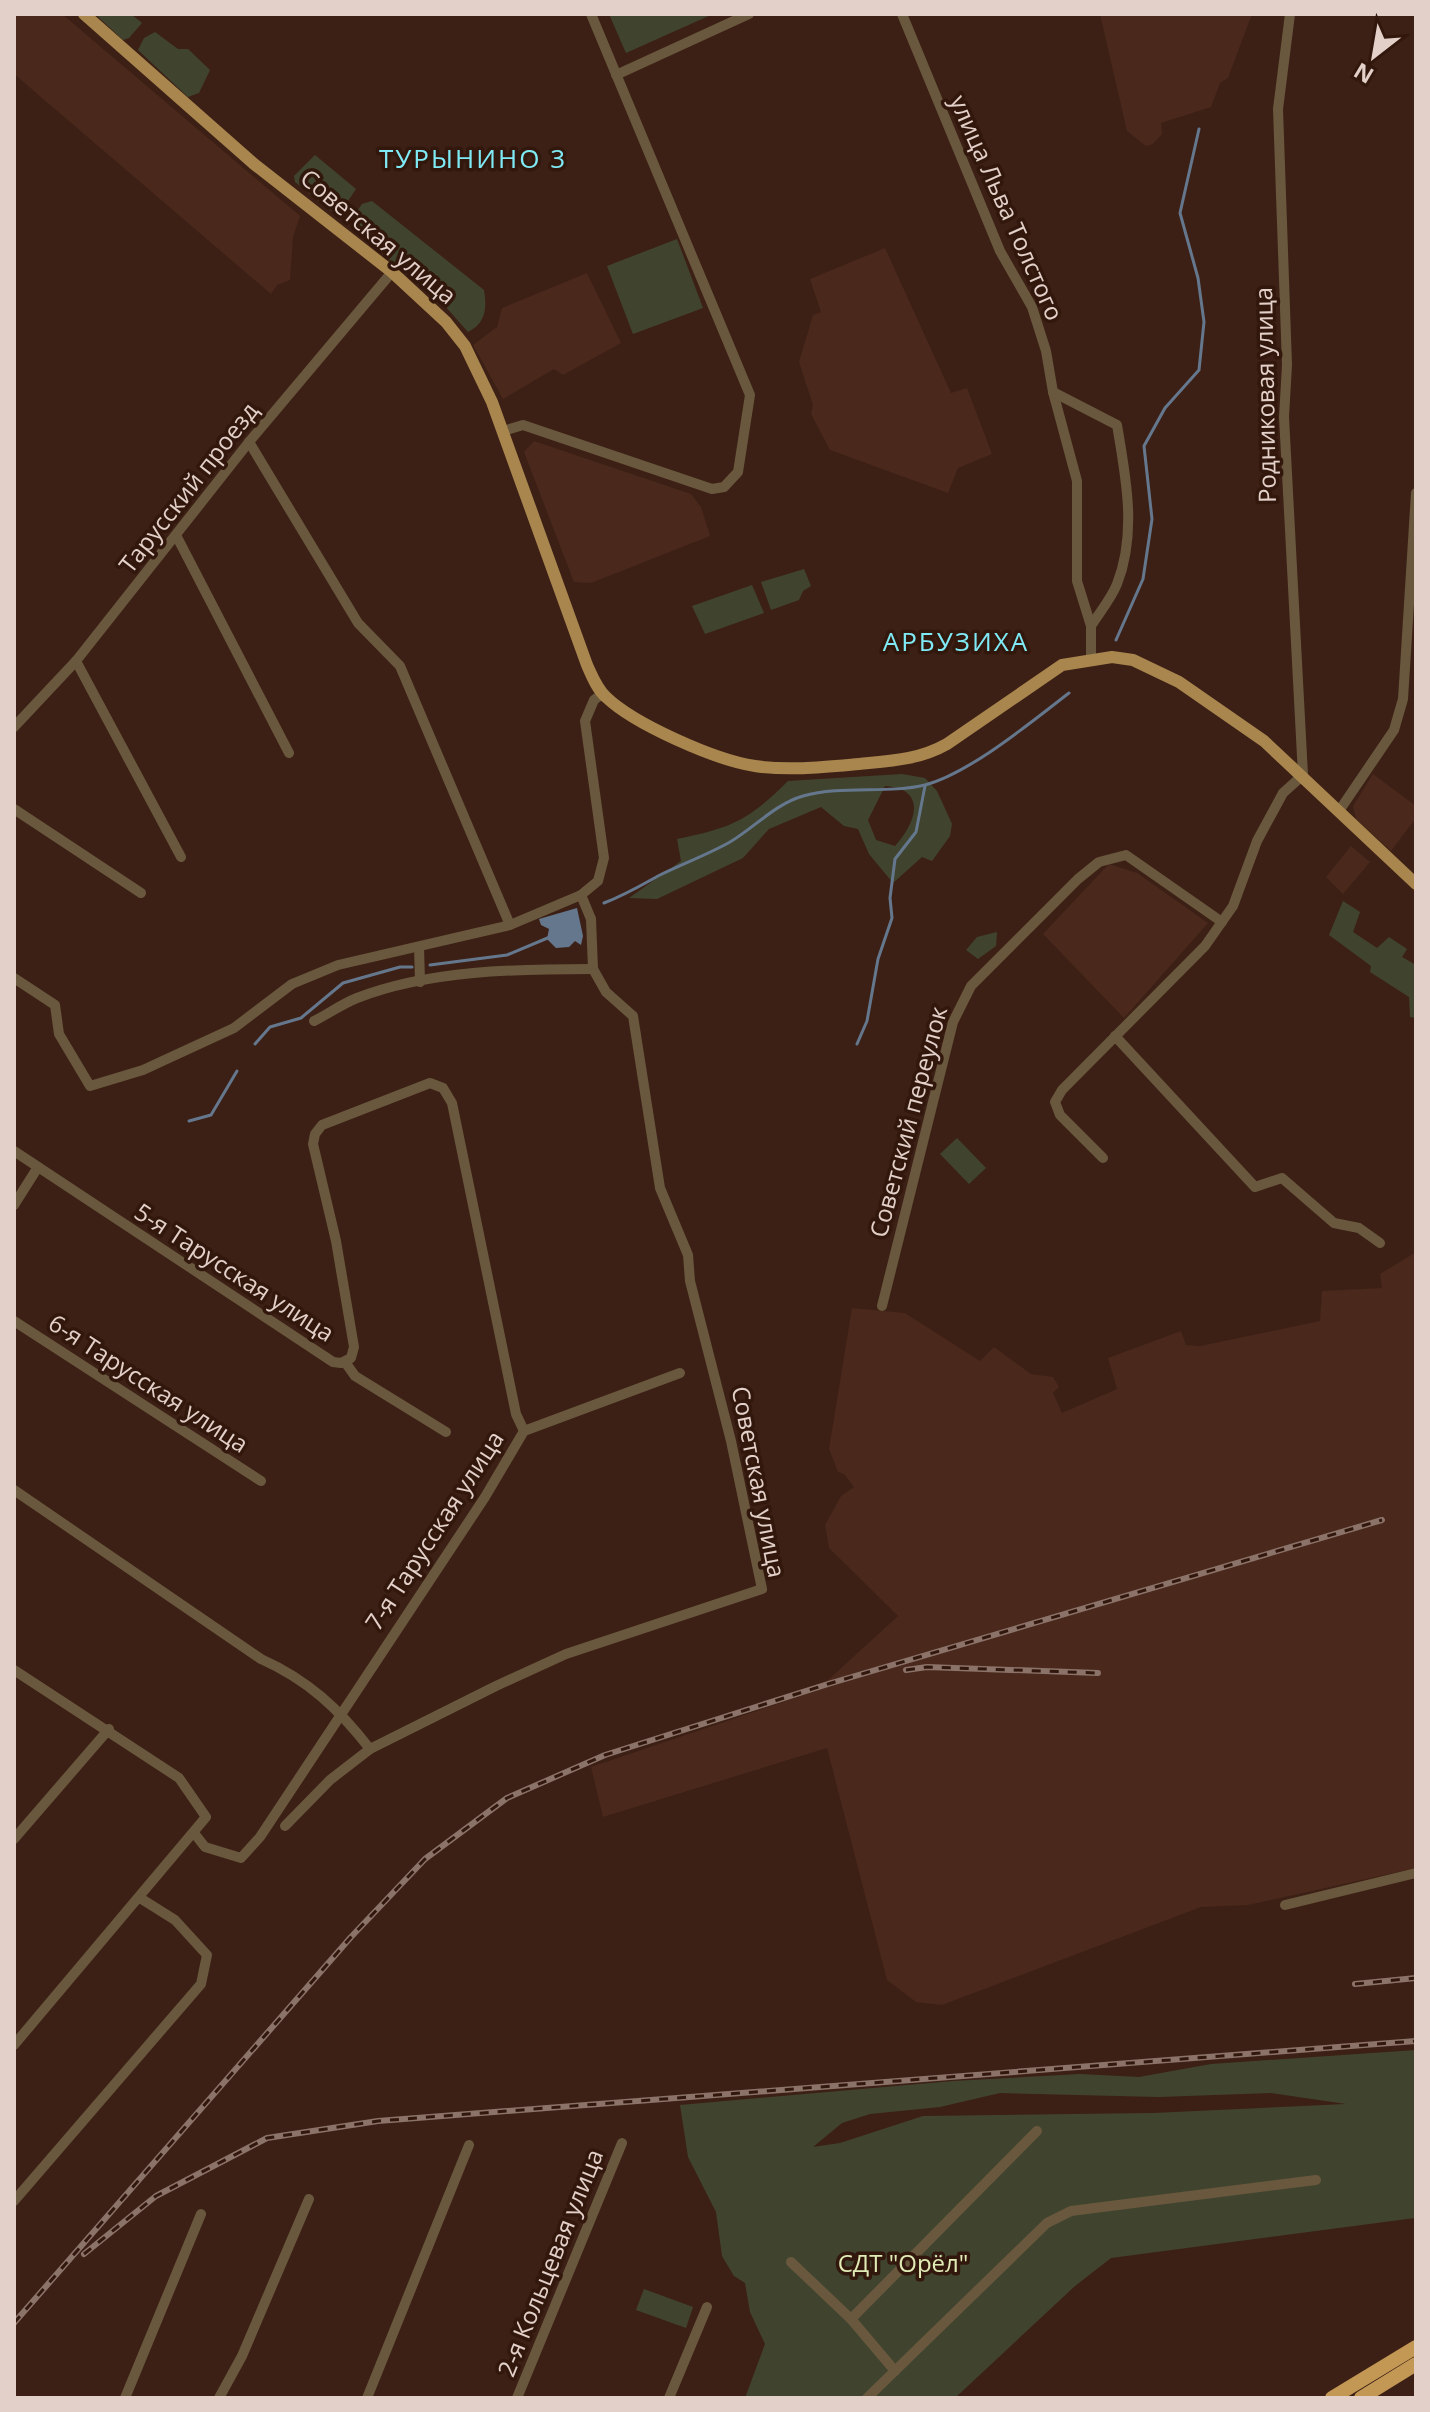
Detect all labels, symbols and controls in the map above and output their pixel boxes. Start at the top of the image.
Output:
north arrow [1334,16,1414,96]
text: N [1348,57,1379,91]
street label: улица Льва Толстого [943,89,1072,325]
district label: ТУРЫНИНО 3 [379,140,567,176]
street label: Советская улица [294,161,464,311]
street label: Родниковая улица [1246,287,1283,503]
street label: Тарусский проезд [111,395,265,579]
district label: АРБУЗИХА [883,623,1029,659]
street label: Советский переулок [861,1002,954,1241]
street label: 5-я Тарусская улица [129,1195,341,1349]
street label: 6-я Тарусская улица [43,1306,255,1460]
street label: Советская улица [725,1383,794,1580]
street label: 7-я Тарусская улица [357,1424,511,1636]
street label: 2-я Кольцевая улица [489,2144,610,2381]
park label: СДТ "Орёл" [838,2246,968,2279]

